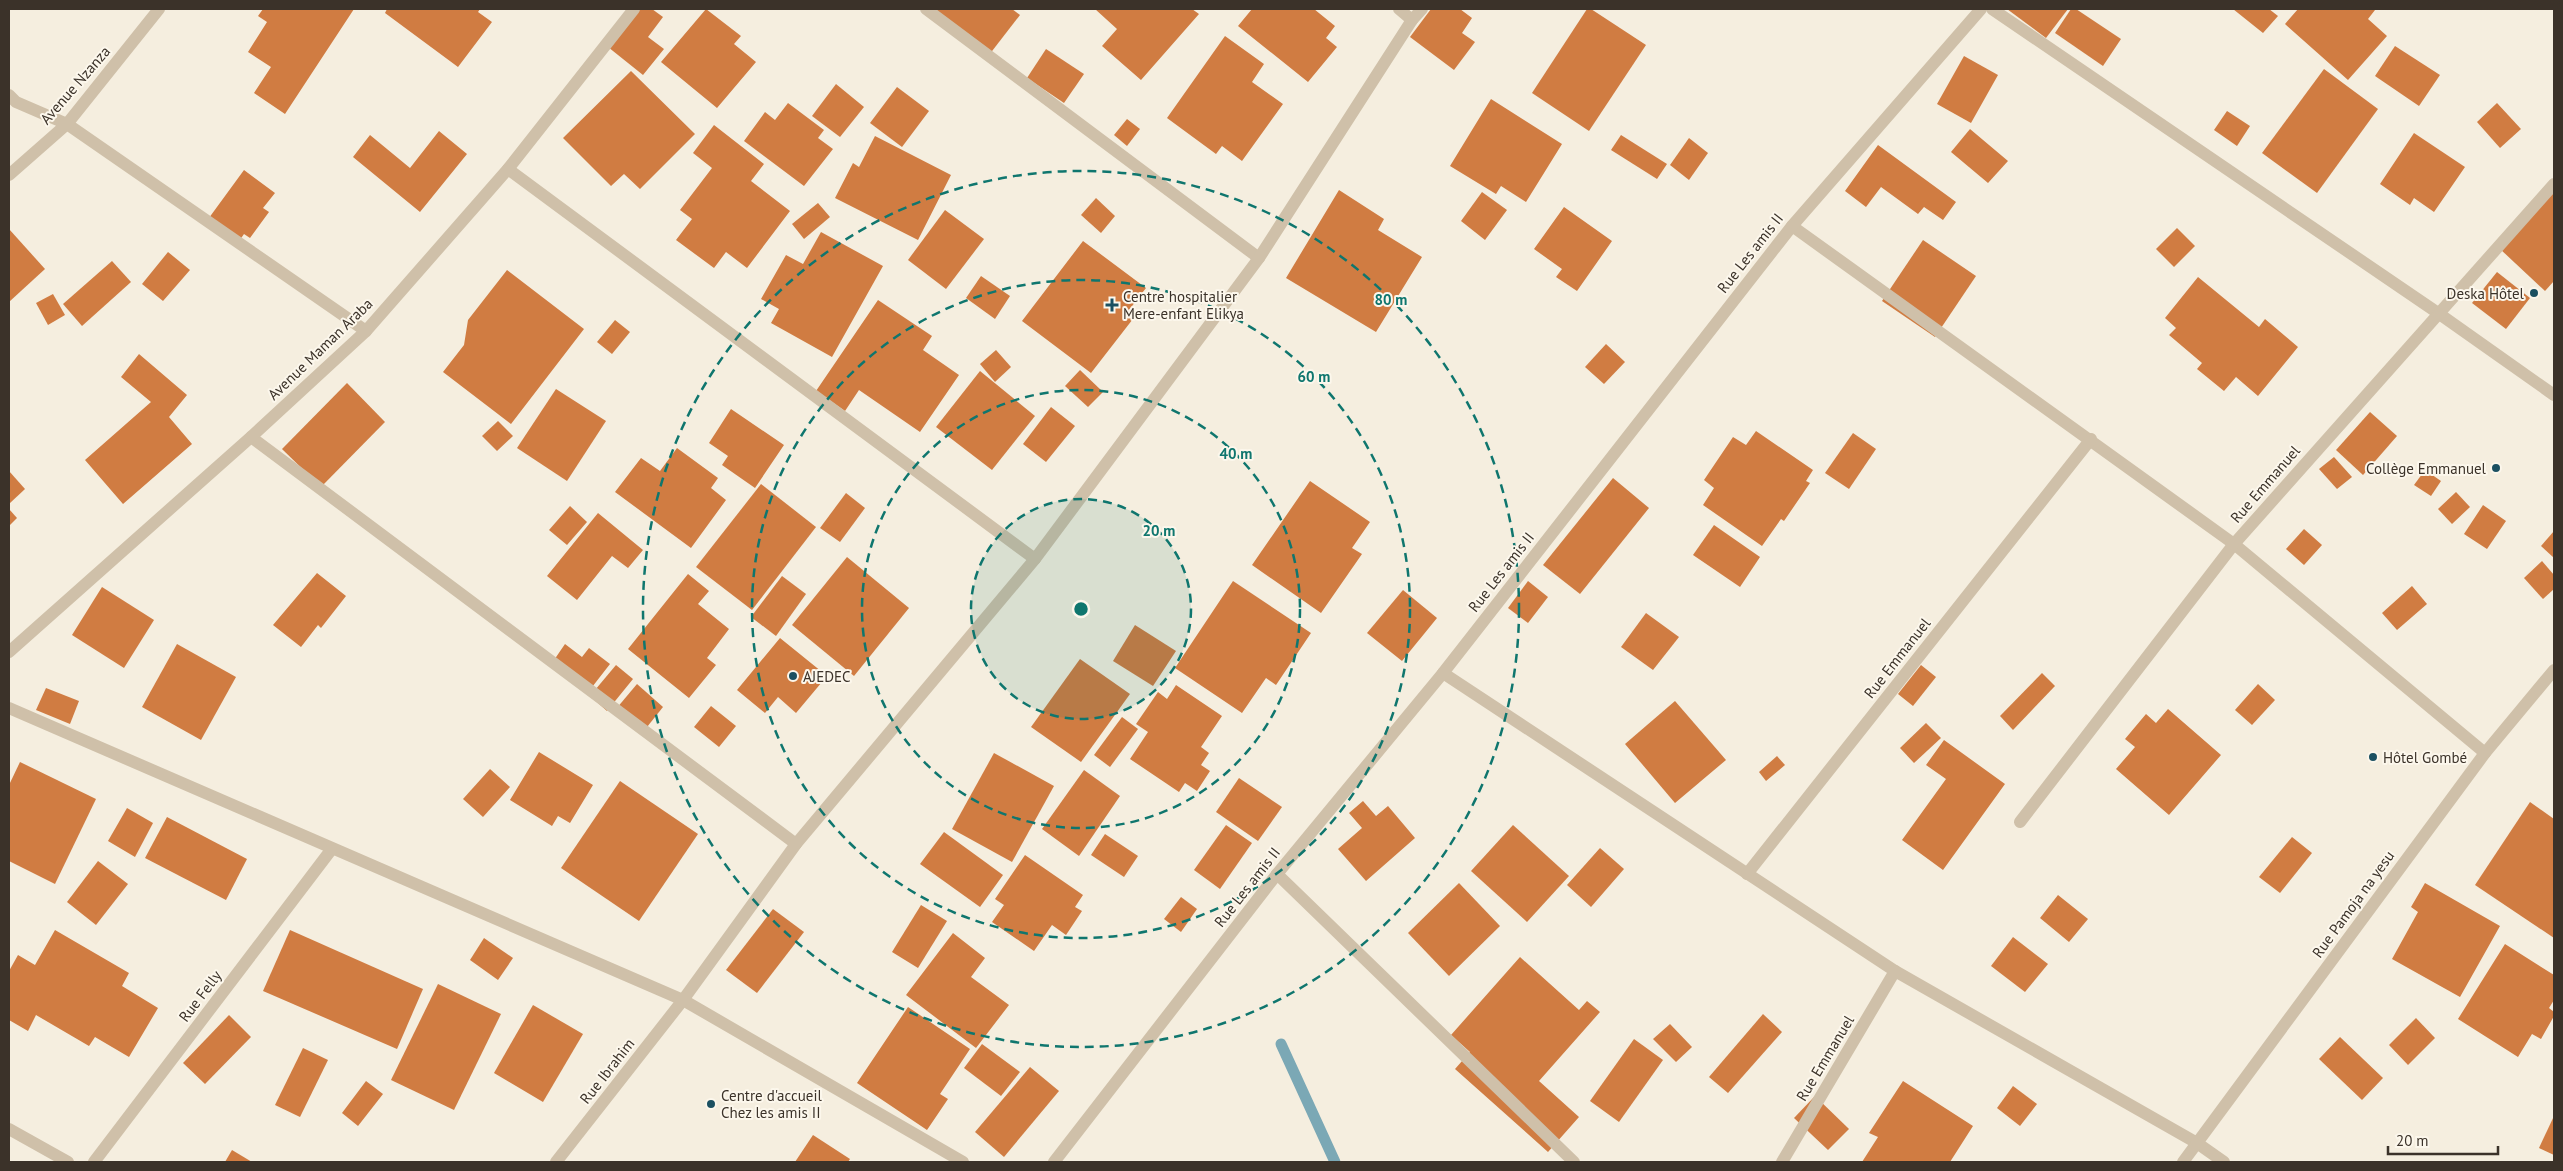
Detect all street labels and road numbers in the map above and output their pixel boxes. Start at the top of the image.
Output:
street label: Avenue Nzanza [36,42,114,128]
street label: Rue Les amis II [1713,209,1787,297]
street label: Avenue Maman Araba [264,294,376,404]
street label: Rue Emmanuel [2226,441,2304,527]
street label: Rue Les amis II [1464,528,1538,616]
street label: Rue Emmanuel [1860,614,1935,702]
street label: Rue Les amis II [1210,843,1284,931]
street label: Rue Pamoja na yesu [2308,847,2398,961]
street label: Rue Felly [174,966,226,1026]
street label: Rue Emmanuel [1792,1011,1858,1104]
street label: Rue Ibrahim [576,1034,638,1108]

